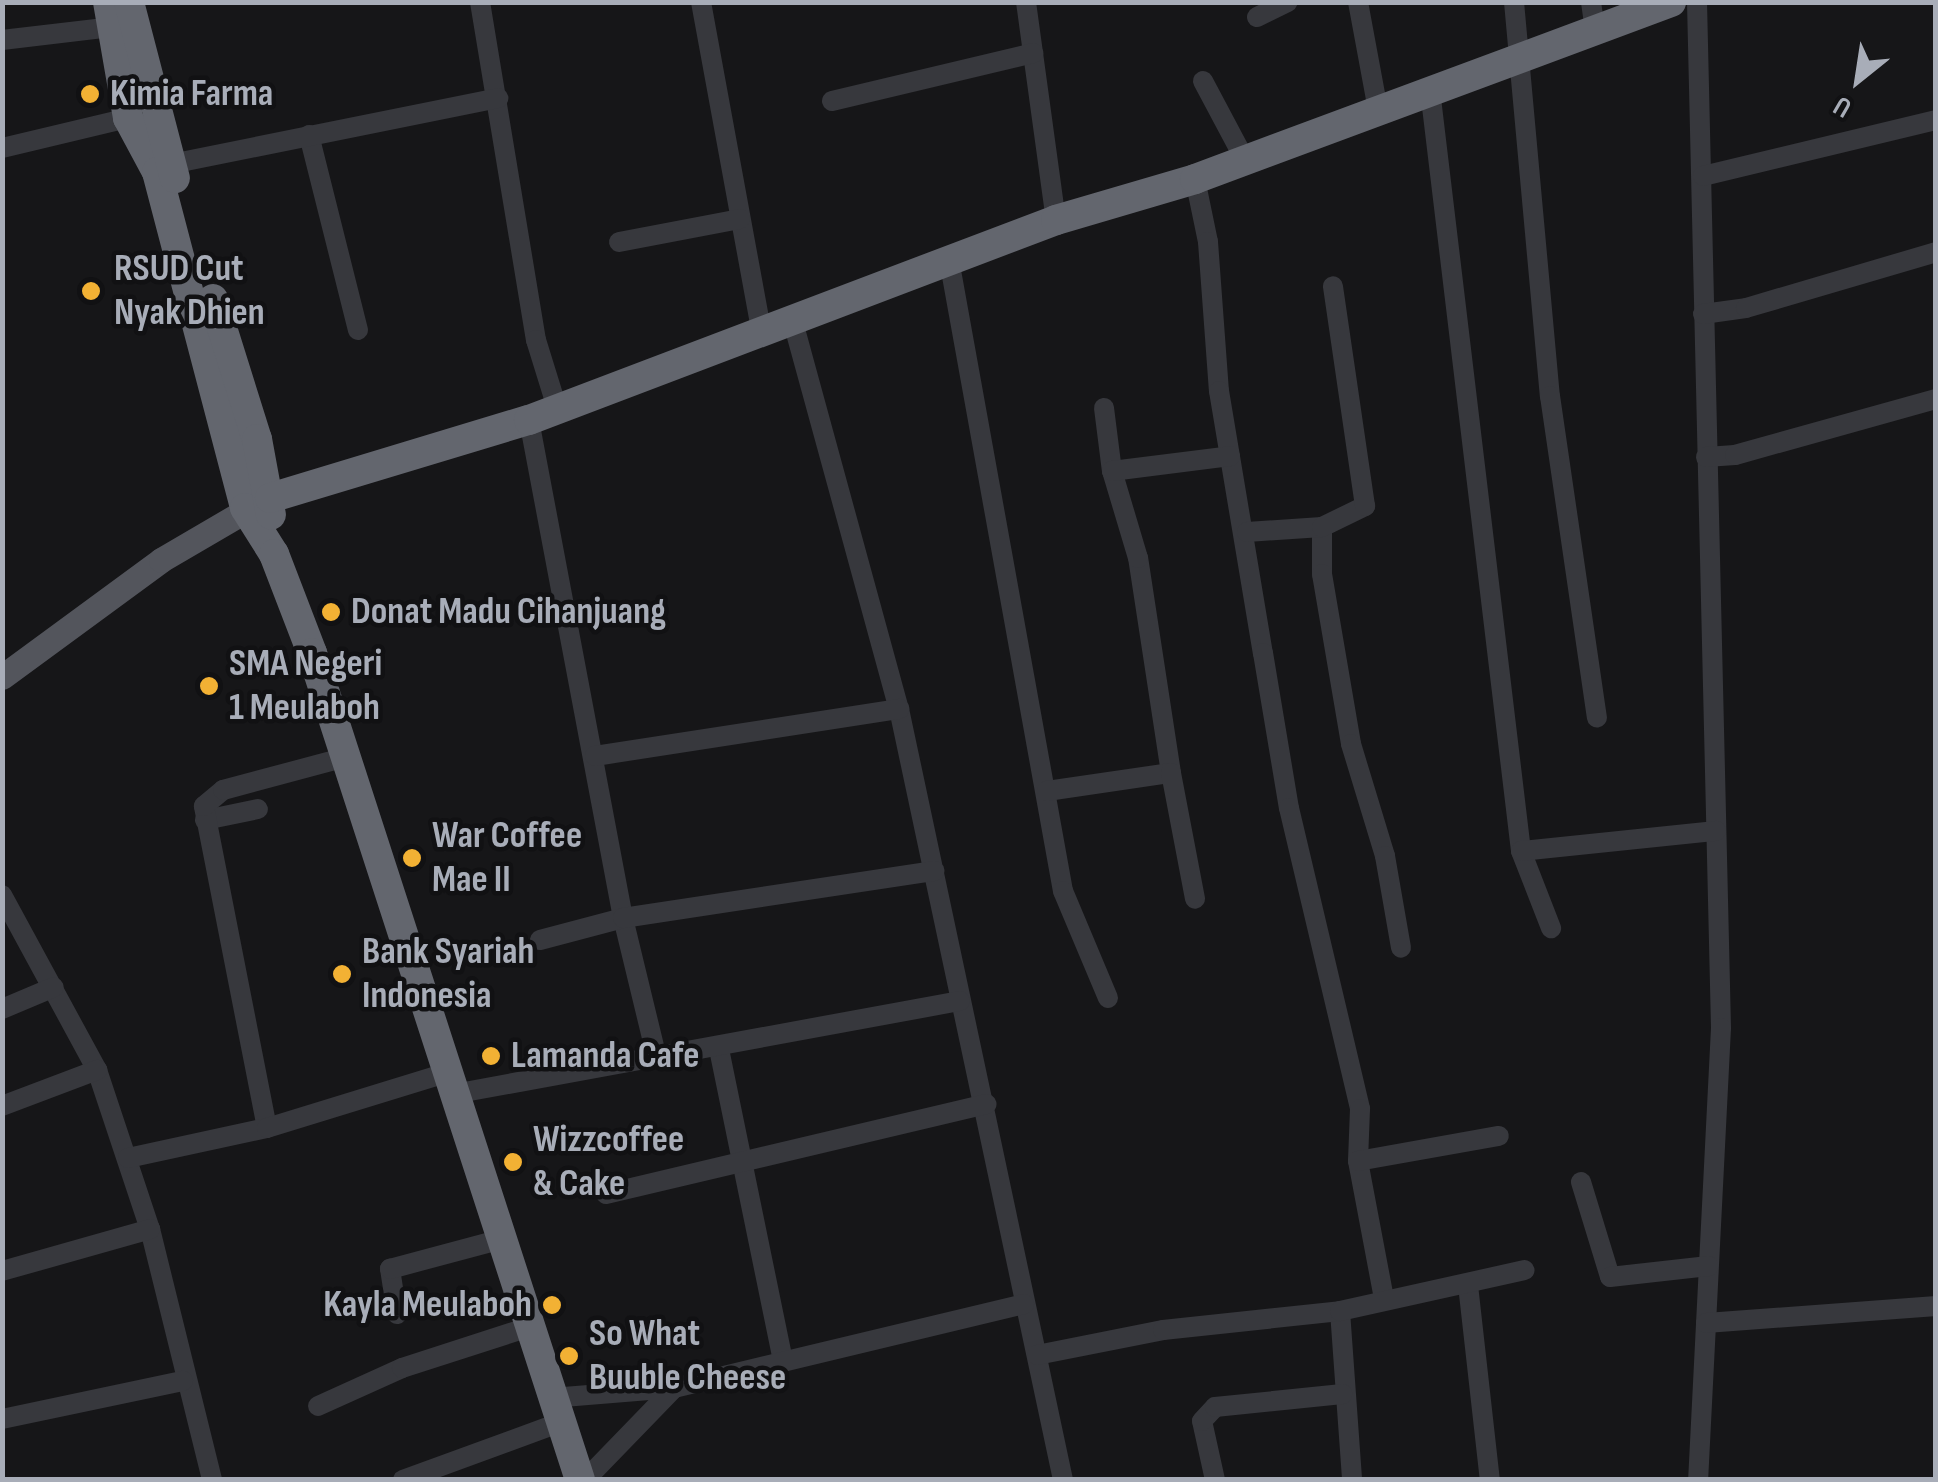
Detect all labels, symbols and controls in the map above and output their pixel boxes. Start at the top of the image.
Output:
north arrow [1808,30,1908,130]
place label: Kimia Farma [110,71,273,117]
marker: Kimia Farma [79,83,101,105]
text: U [1828,88,1857,124]
place label: RSUD Cut Nyak Dhien [114,246,265,336]
marker: RSUD Cut Nyak Dhien [78,278,104,304]
place label: Donat Madu Cihanjuang [351,589,666,635]
marker: Donat Madu Cihanjuang [320,601,342,623]
place label: SMA Negeri 1 Meulaboh [229,641,382,731]
marker: SMA Negeri 1 Meulaboh [198,675,220,697]
place label: War Coffee Mae II [432,813,582,902]
marker: War Coffee Mae II [401,847,423,869]
place label: Bank Syariah Indonesia [362,929,534,1018]
marker: Bank Syariah Indonesia [331,963,353,985]
place label: Lamanda Cafe [511,1033,700,1079]
marker: Lamanda Cafe [480,1045,502,1067]
place label: Wizzcoffee & Cake [533,1117,684,1206]
marker: Wizzcoffee & Cake [502,1151,524,1173]
place label: Kayla Meulaboh [323,1282,532,1328]
marker: Kayla Meulaboh [541,1294,563,1316]
place label: So What Buuble Cheese [589,1311,786,1400]
marker: So What Buuble Cheese [558,1345,580,1367]

